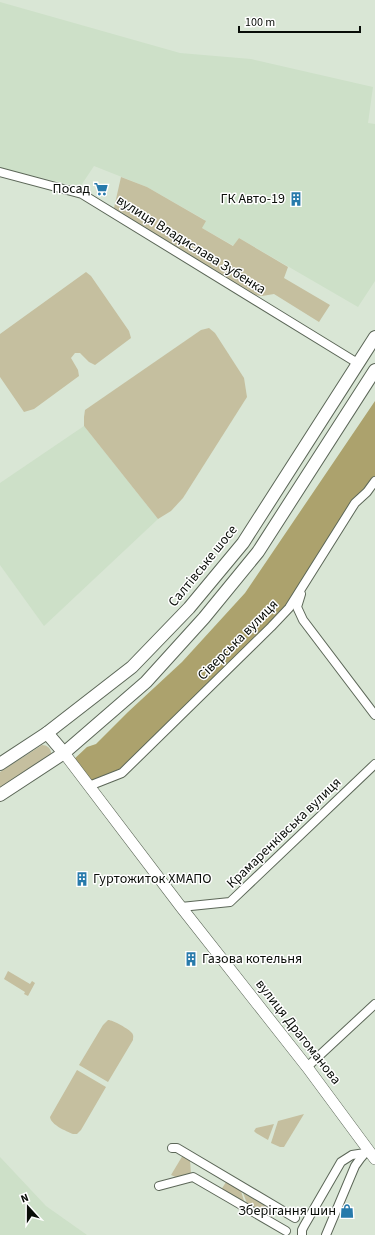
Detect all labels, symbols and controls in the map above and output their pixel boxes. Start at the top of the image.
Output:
scale bar [239,8,360,34]
text: 100 m [245,14,275,31]
place label: Посад [53,179,91,199]
supermarket icon: Посад [93,181,109,197]
place label: ГК Авто-19 [221,189,285,209]
street label: вулиця Владислава Зубенка [112,191,270,299]
building icon: ГК Авто-19 [288,191,304,207]
street label: Салтівське шосе [164,521,242,611]
street label: Сіверська вулиця [193,595,283,685]
street label: Крамаренківська вулиця [222,773,346,893]
place label: Гуртожиток ХМАПО [93,869,212,889]
building icon: Гуртожиток ХМАПО [74,871,90,887]
place label: Газова котельня [202,949,302,969]
building icon: Газова котельня [183,951,199,967]
street label: вулиця Драгоманова [250,975,346,1089]
north arrow [8,1187,48,1227]
text: N [18,1190,31,1206]
place label: Зберігання шин [238,1201,336,1221]
shop icon: Зберігання шин [339,1203,355,1219]

